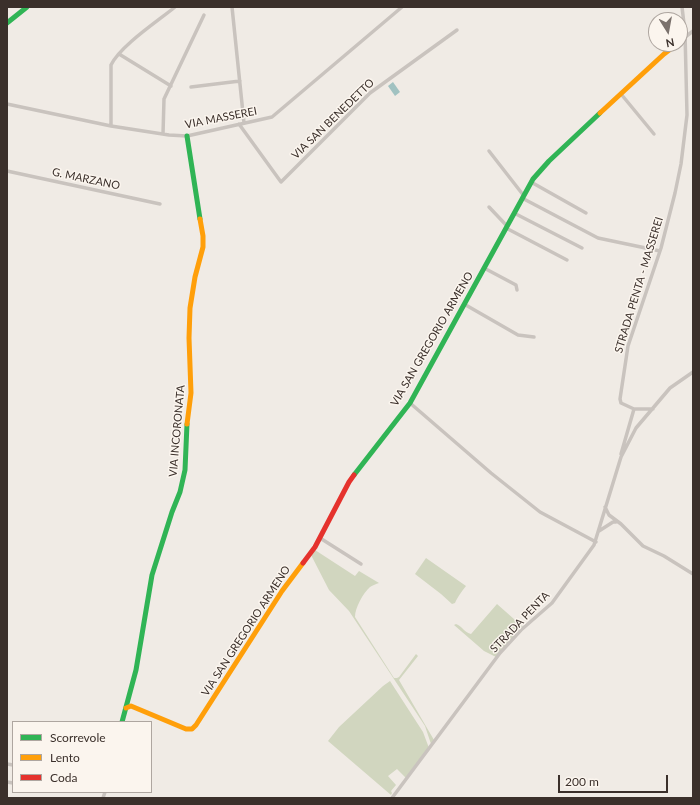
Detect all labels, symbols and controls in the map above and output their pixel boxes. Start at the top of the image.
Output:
north arrow [648,12,688,52]
text: N [665,36,676,50]
street label: VIA SAN BENEDETTO [289,76,377,162]
street label: VIA MASSEREI [184,105,258,131]
street label: G. MARZANO [51,165,121,193]
street label: STRADA PENTA - MASSEREI [612,215,666,355]
street label: VIA SAN GREGORIO ARMENO [388,269,476,409]
street label: VIA INCORONATA [166,385,188,477]
street label: VIA SAN GREGORIO ARMENO [199,563,293,699]
street label: STRADA PENTA [488,589,552,655]
legend [12,721,152,793]
text: Scorrevole [50,730,106,745]
text: Lento [50,750,80,765]
scale bar [560,767,670,793]
text: Coda [50,770,77,785]
text: 200 m [565,774,599,789]

